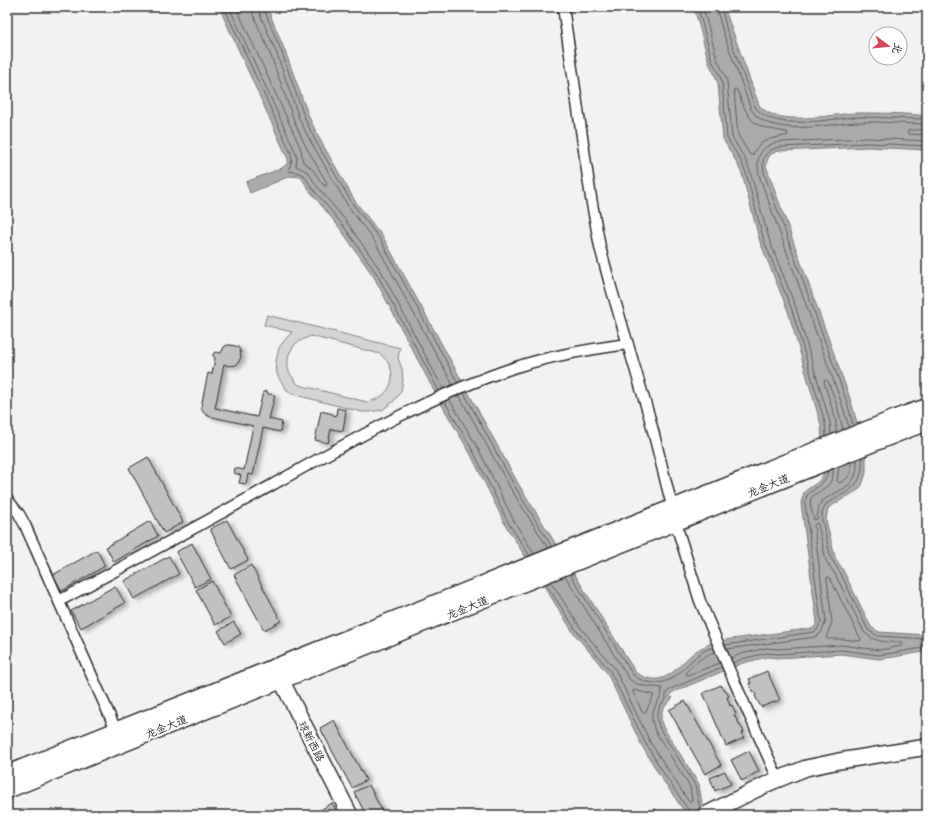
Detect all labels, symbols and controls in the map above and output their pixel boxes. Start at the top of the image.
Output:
north arrow [868,26,908,66]
text: 北 [888,41,908,57]
street label: 龙金大道 [744,469,792,501]
street label: 龙金大道 [443,591,491,623]
street label: 龙金大道 [142,710,190,742]
street label: 球新西路 [294,718,330,764]

